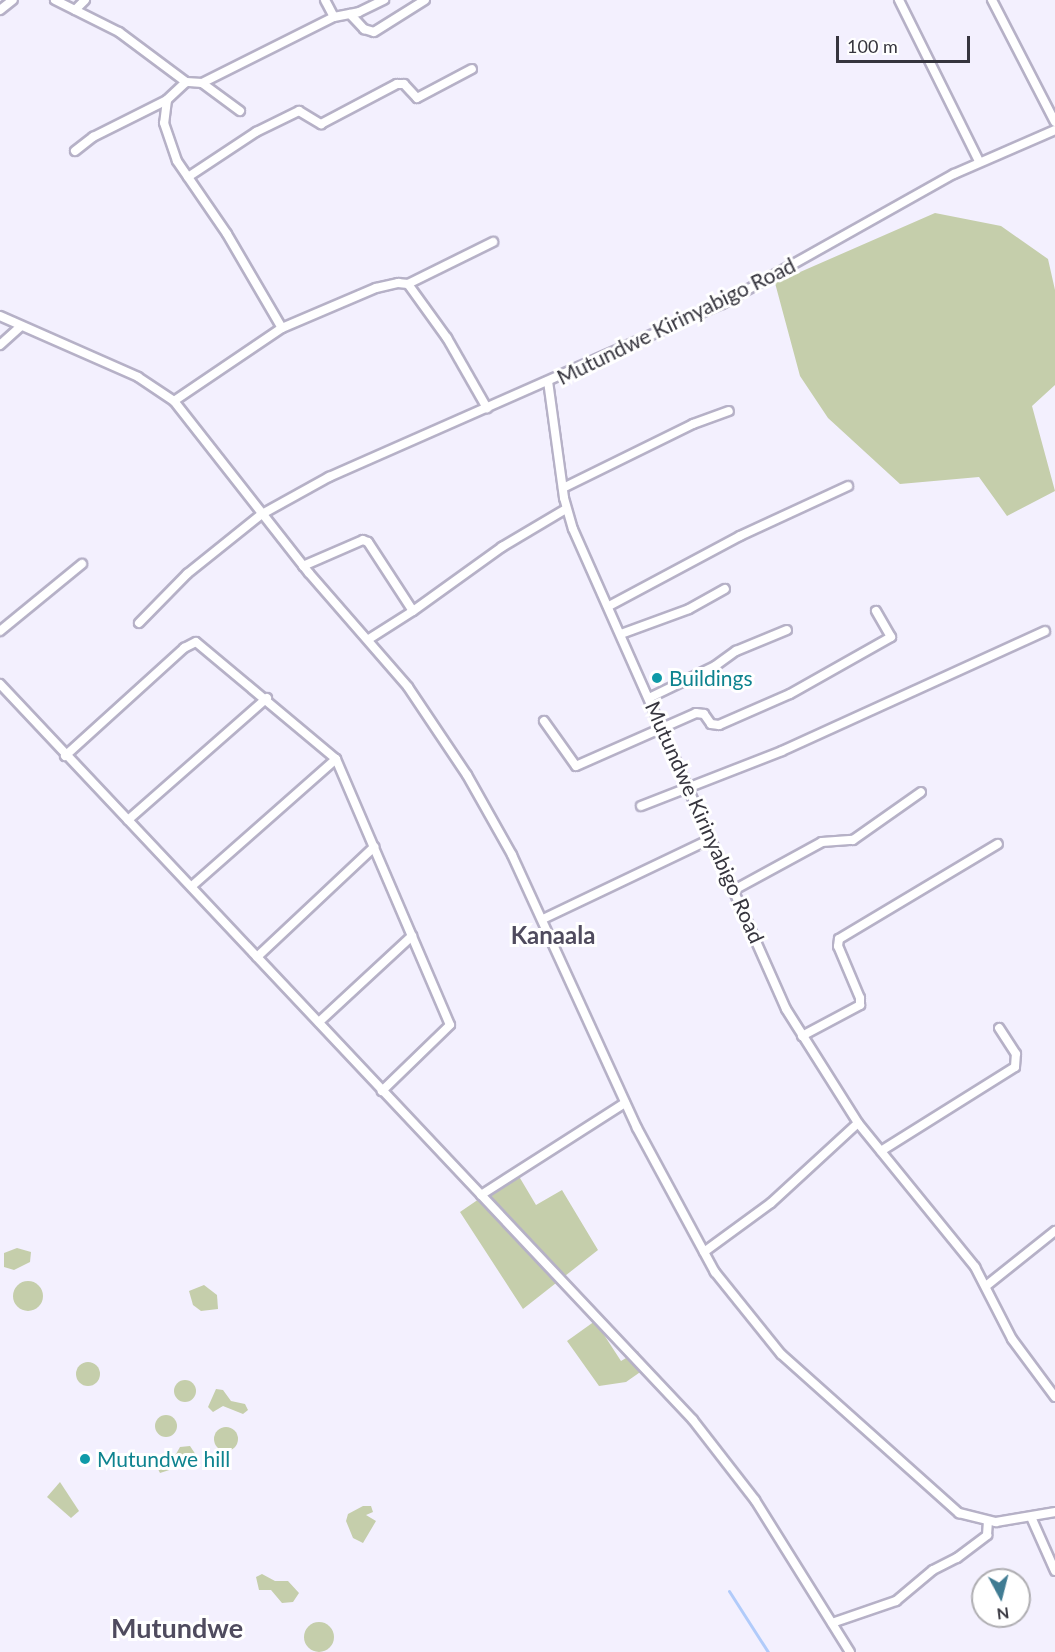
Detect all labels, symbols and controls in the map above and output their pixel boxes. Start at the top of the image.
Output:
scale bar [839,24,972,62]
text: 100 m [847,35,898,57]
street label: Mutundwe Kirinyabigo Road [553,252,799,390]
place label: Buildings [669,665,753,691]
marker: Buildings [650,671,664,685]
street label: Mutundwe Kirinyabigo Road [640,697,770,947]
district label: Kanaala [511,921,595,949]
place label: Mutundwe hill [97,1446,230,1472]
marker: Mutundwe hill [78,1452,92,1466]
north arrow [971,1568,1031,1628]
text: N [996,1604,1010,1625]
district label: Mutundwe [111,1612,243,1644]

